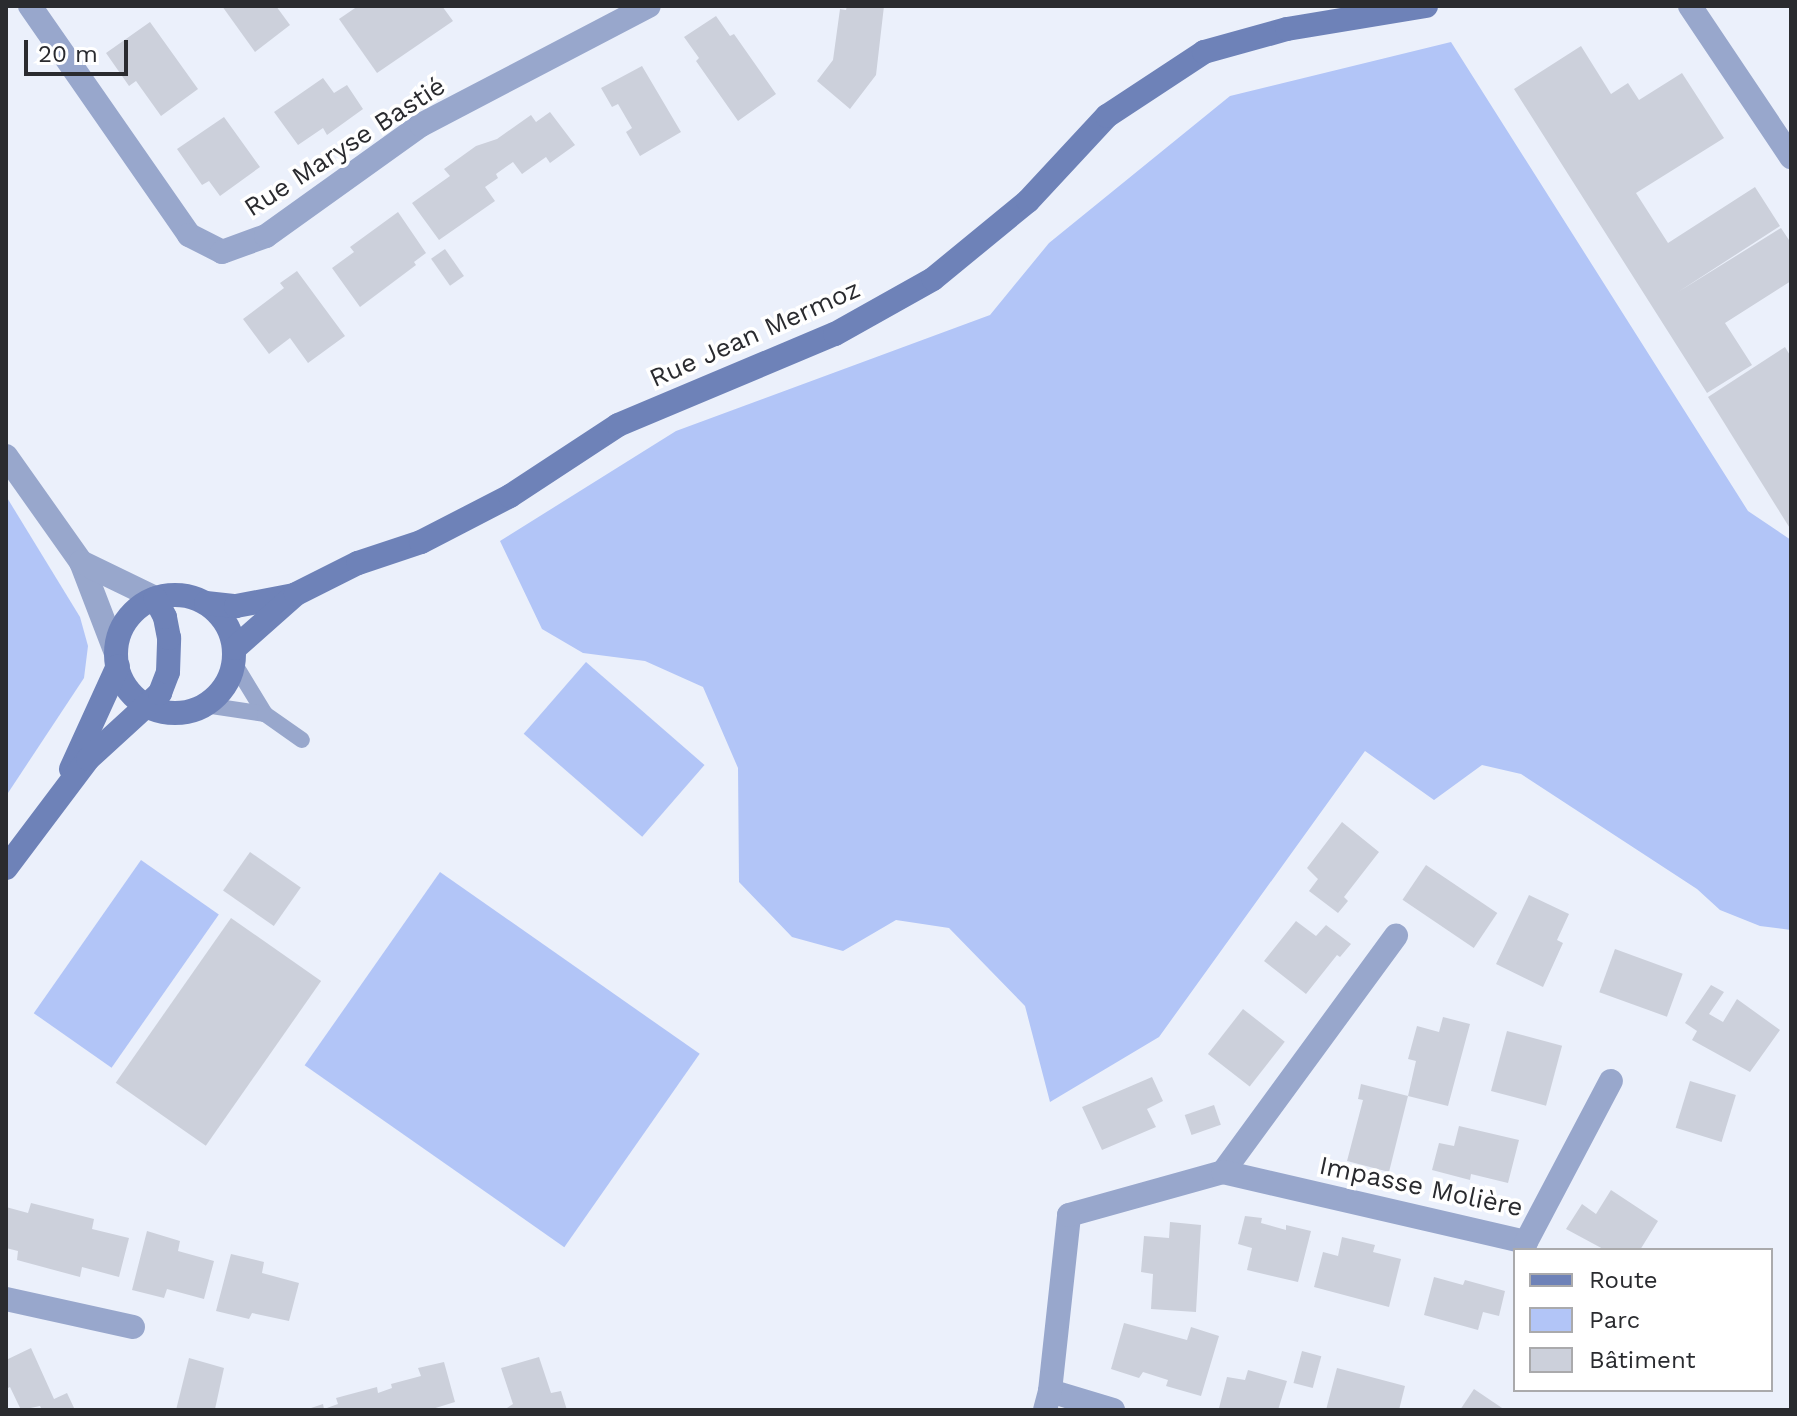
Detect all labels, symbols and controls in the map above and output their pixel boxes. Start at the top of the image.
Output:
scale bar [28,24,132,74]
text: 20 m [38,40,98,68]
street label: Rue Maryse Bastié [239,70,451,224]
street label: Rue Jean Mermoz [645,273,865,395]
street label: Impasse Molière [1316,1150,1526,1224]
legend [1513,1248,1773,1392]
text: Route [1589,1266,1658,1294]
text: Parc [1589,1306,1640,1334]
text: Bâtiment [1589,1346,1696,1374]

